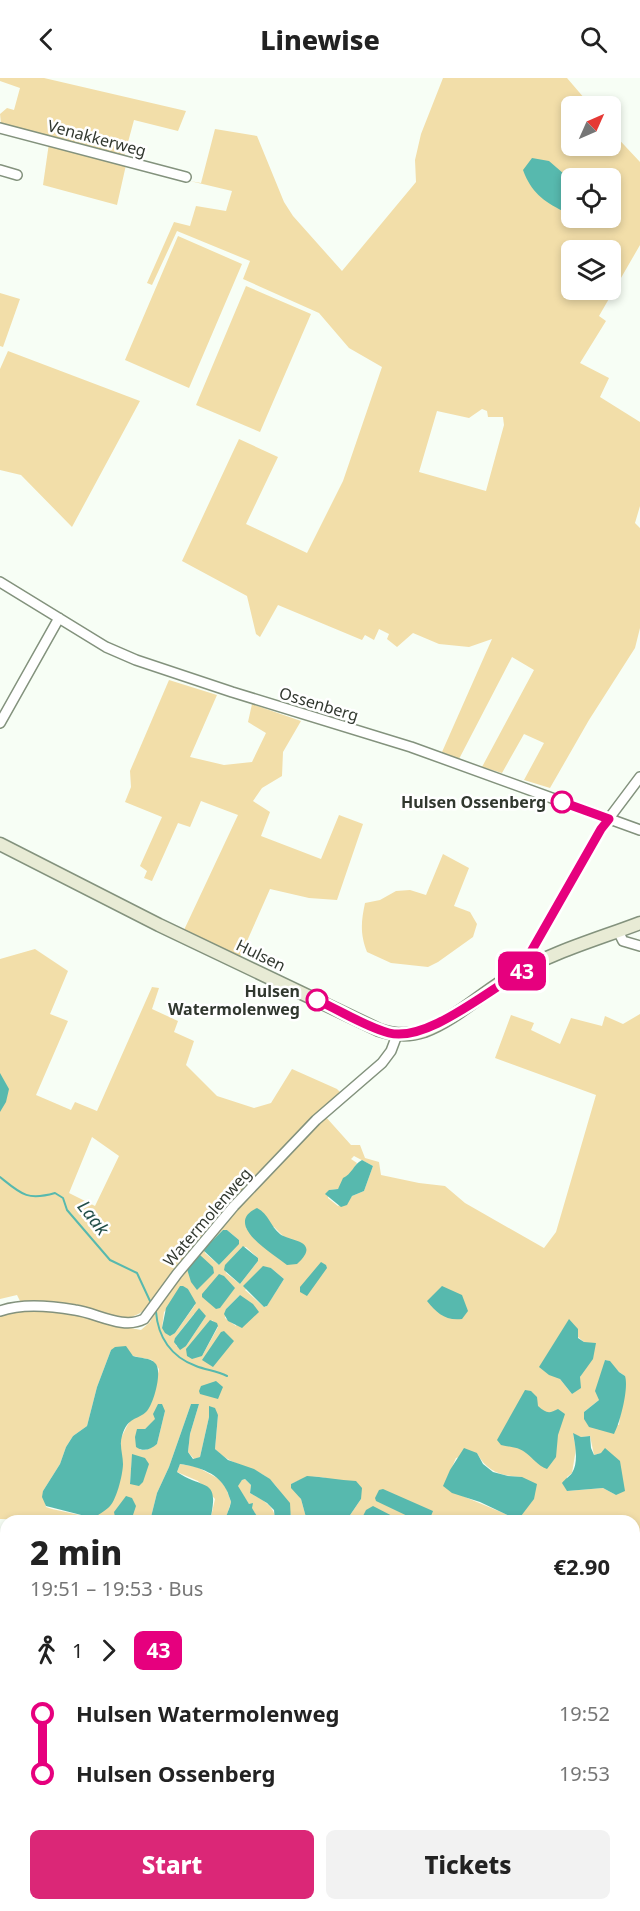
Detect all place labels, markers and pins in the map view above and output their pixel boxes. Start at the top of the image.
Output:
place label: Hulsen Ossenberg [401,791,546,813]
marker: Hulsen Ossenberg [551,791,573,813]
place label: Hulsen Watermolenweg [168,980,300,1020]
marker: Hulsen Watermolenweg [306,989,328,1011]

